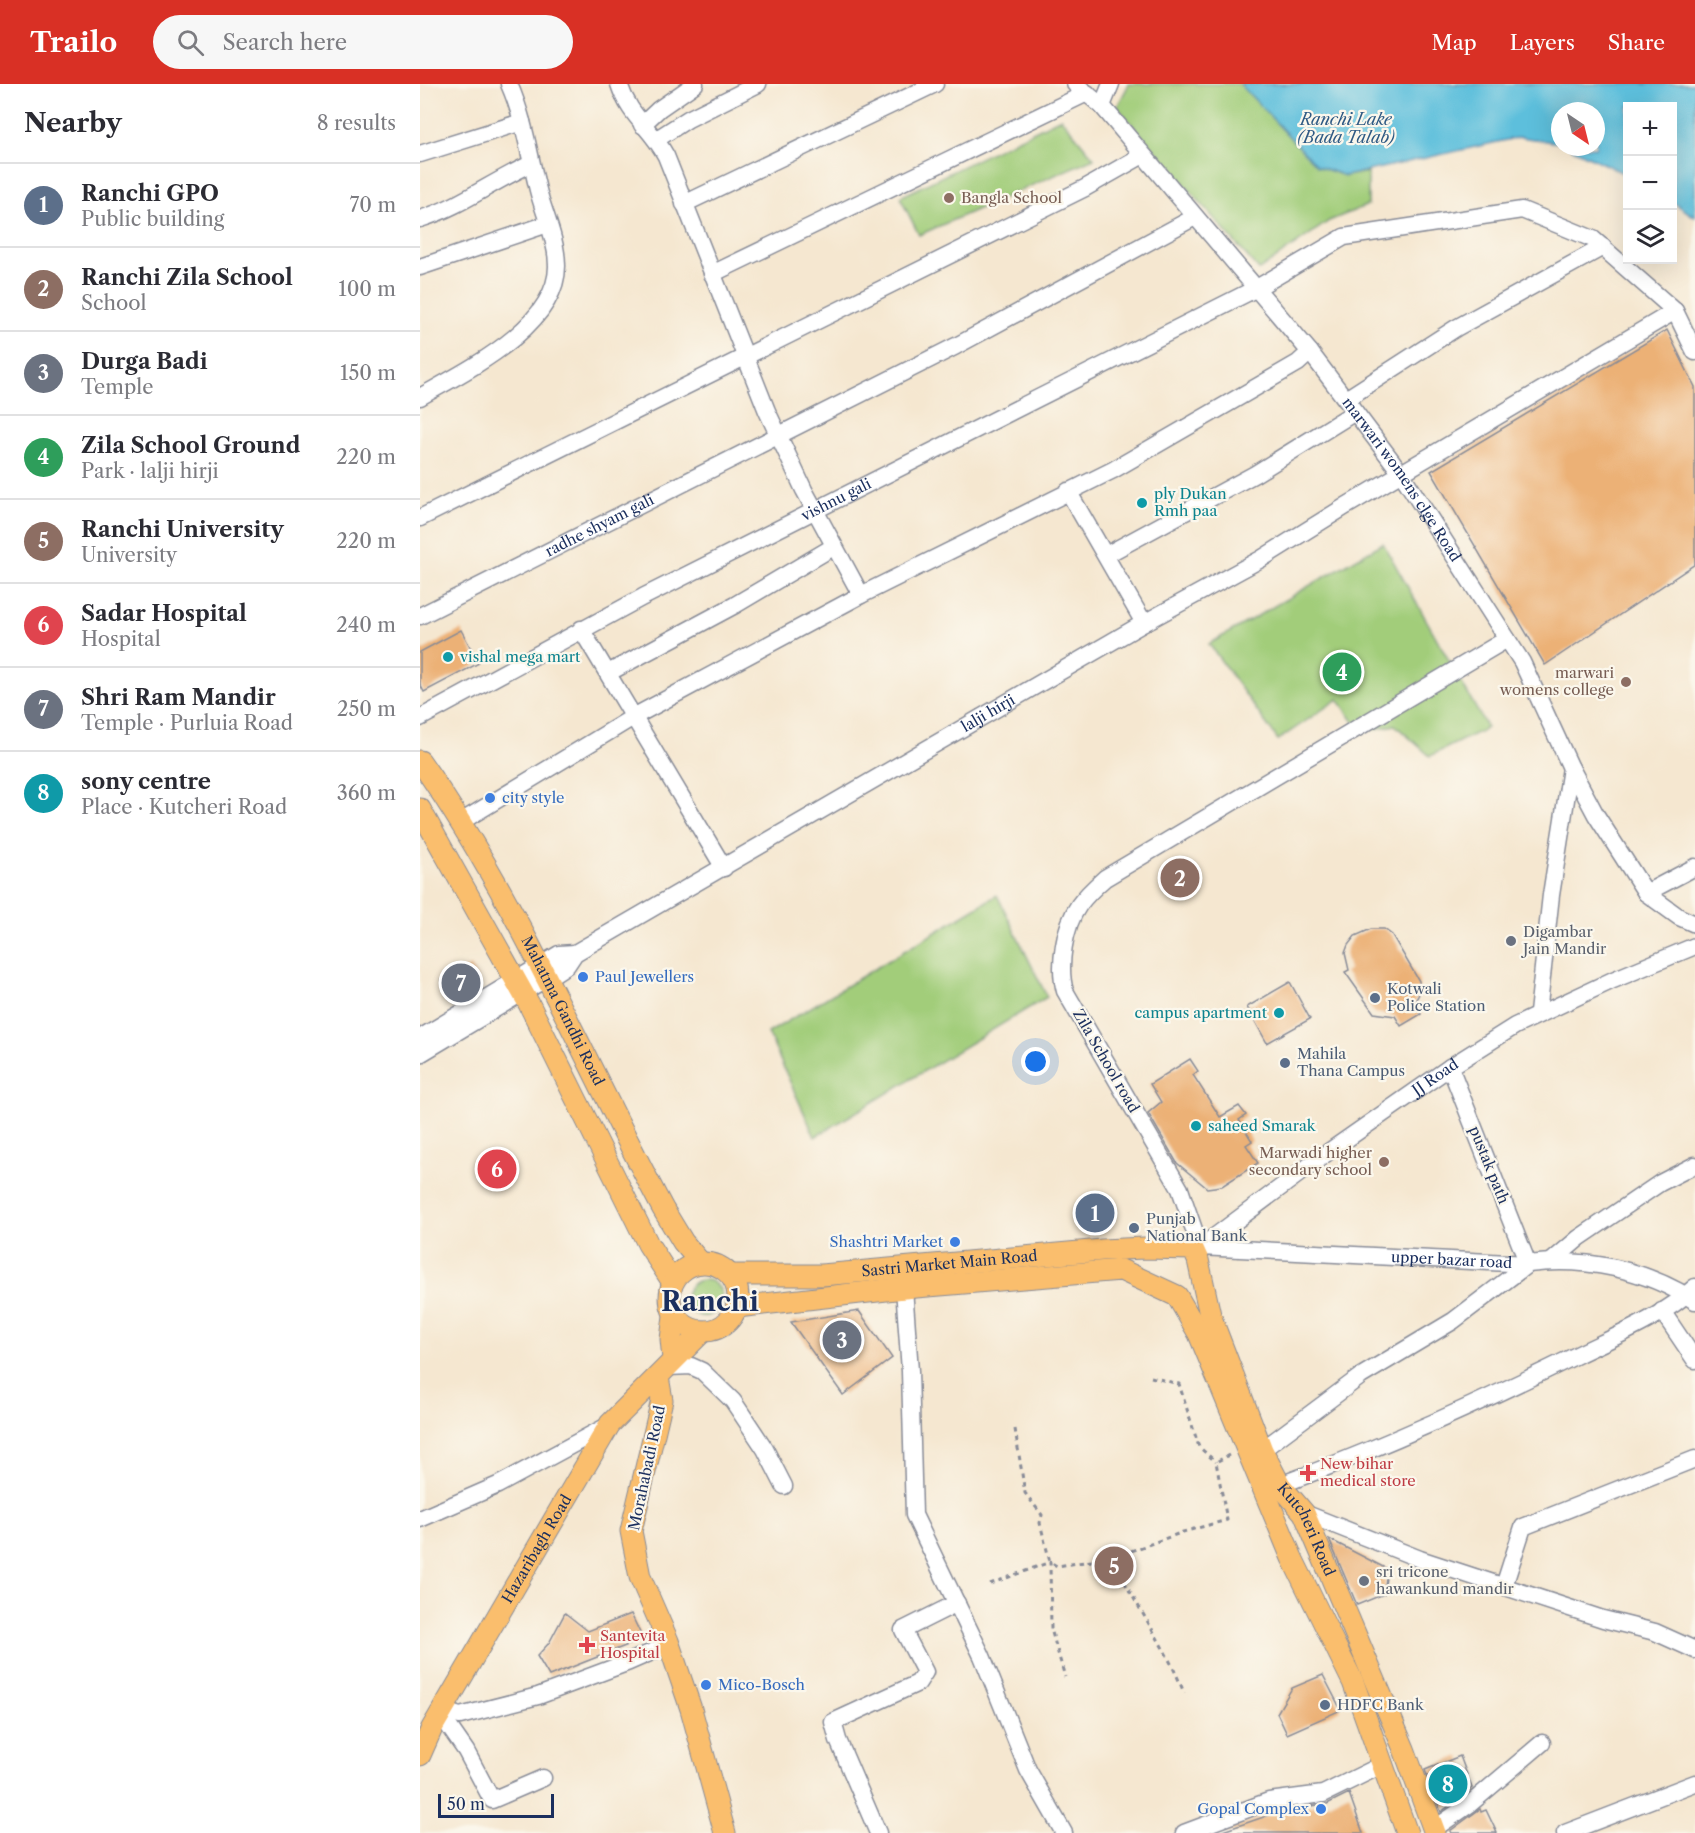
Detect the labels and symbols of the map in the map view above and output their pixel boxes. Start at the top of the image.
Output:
north arrow [1551,102,1605,156]
water label: Ranchi Lake (Bada Talab) [1297,109,1395,147]
place label: Bangla School [961,188,1063,207]
marker: Bangla School [942,191,956,205]
street label: marwari womens clge Road [1338,393,1465,565]
street label: vishnu gali [797,474,875,525]
place label: ply Dukan Rmh paa [1154,484,1227,520]
street label: radhe shyam gali [542,490,657,560]
marker: ply Dukan Rmh paa [1135,496,1149,510]
place label: vishal mega mart [459,647,581,666]
marker: vishal mega mart [441,650,455,664]
pin: 4 [1322,650,1362,694]
place label: marwari womens college [1499,663,1614,699]
marker: marwari womens college [1619,675,1633,689]
street label: lalji hirji [958,690,1019,736]
place label: city style [502,788,565,807]
marker: city style [483,791,497,805]
pin: 2 [1160,856,1200,900]
place label: Digambar Jain Mandir [1521,922,1607,958]
street label: Mahatma Gandhi Road [518,933,609,1089]
marker: Digambar Jain Mandir [1504,934,1518,948]
pin: 7 [442,960,480,1006]
place label: Paul Jewellers [595,967,694,986]
marker: Paul Jewellers [576,970,590,984]
place label: Kotwali Police Station [1387,979,1486,1015]
marker: Kotwali Police Station [1368,991,1382,1005]
place label: campus apartment [1134,1003,1268,1022]
street label: Zila School road [1069,1006,1144,1116]
marker: campus apartment [1272,1006,1286,1020]
place label: Mahila Thana Campus [1297,1044,1405,1080]
your location [1021,1047,1050,1076]
street label: JJ Road [1407,1054,1462,1101]
marker: Mahila Thana Campus [1278,1056,1292,1070]
place label: saheed Smarak [1208,1116,1317,1135]
marker: saheed Smarak [1189,1119,1203,1133]
street label: pustak path [1465,1123,1514,1207]
place label: Marwadi higher secondary school [1249,1143,1373,1179]
pin: 6 [478,1146,517,1192]
marker: Marwadi higher secondary school [1377,1155,1391,1169]
pin: 1 [1076,1190,1114,1236]
place label: Punjab National Bank [1146,1209,1249,1245]
marker: Punjab National Bank [1127,1221,1141,1235]
place label: Shashtri Market [830,1232,944,1251]
marker: Shashtri Market [948,1235,962,1249]
street label: Sastri Market Main Road [861,1246,1038,1280]
street label: upper bazar road [1391,1247,1513,1272]
district label: Ranchi [661,1285,759,1318]
pin: 3 [822,1318,862,1362]
street label: Morahabadi Road [624,1404,669,1532]
place label: New bihar medical store [1320,1454,1416,1490]
marker: New bihar medical store [1301,1466,1315,1480]
street label: Kutcheri Road [1273,1479,1340,1579]
street label: Hazaribagh Road [497,1491,576,1606]
pin: 5 [1094,1544,1134,1588]
place label: sri tricone hawankund mandir [1376,1562,1515,1598]
marker: sri tricone hawankund mandir [1357,1574,1371,1588]
place label: Santevita Hospital [600,1626,666,1662]
marker: Santevita Hospital [578,1636,596,1654]
place label: Mico-Bosch [718,1675,806,1694]
marker: Mico-Bosch [699,1678,713,1692]
place label: HDFC Bank [1337,1695,1425,1714]
marker: HDFC Bank [1318,1698,1332,1712]
pin: 8 [1428,1762,1468,1806]
scale bar [438,1791,554,1818]
place label: Gopal Complex [1197,1799,1309,1818]
marker: Gopal Complex [1314,1802,1328,1816]

